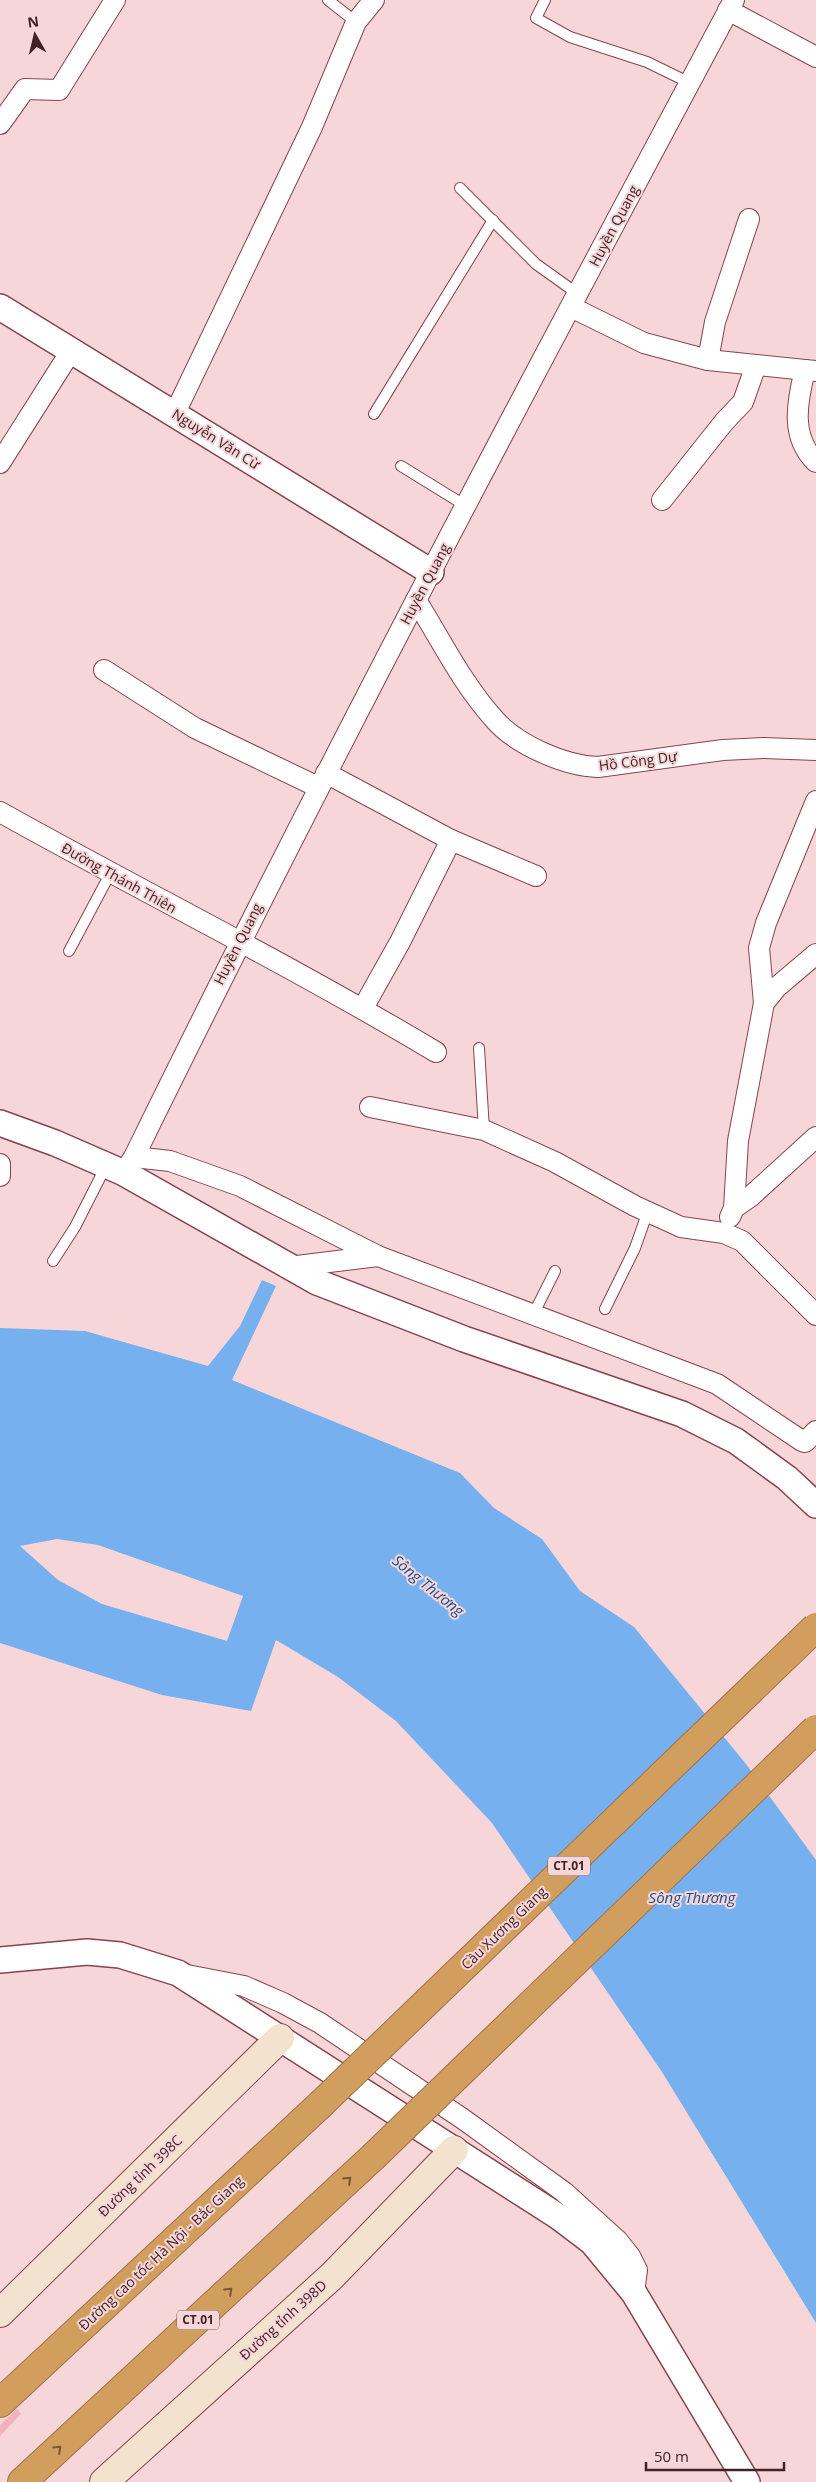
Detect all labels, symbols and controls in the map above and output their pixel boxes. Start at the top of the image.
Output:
north arrow [10,10,60,60]
text: N [26,11,40,32]
street label: Huyền Quang [584,181,643,270]
street label: Nguyễn Văn Cừ [169,404,264,474]
street label: Huyền Quang [395,539,454,628]
street label: Hồ Công Dự [598,746,679,775]
street label: Đường Thánh Thiên [58,838,180,917]
street label: Huyền Quang [209,899,267,988]
water label: Sông Thương [389,1550,470,1621]
road number: CT.01 [548,1856,590,1875]
street label: Cầu Xương Giang [457,1882,551,1973]
water label: Sông Thương [649,1887,737,1907]
street label: Đường tỉnh 398C [93,2130,186,2221]
street label: Đường cao tốc Hà Nội - Bắc Giang [74,2171,248,2334]
one-way arrow [342,2177,351,2186]
street label: Đường tỉnh 398D [235,2275,330,2364]
one-way arrow [223,2288,232,2297]
road number: CT.01 [177,2310,219,2330]
scale bar [646,2440,784,2472]
one-way arrow [53,2446,62,2455]
text: 50 m [654,2446,689,2466]

